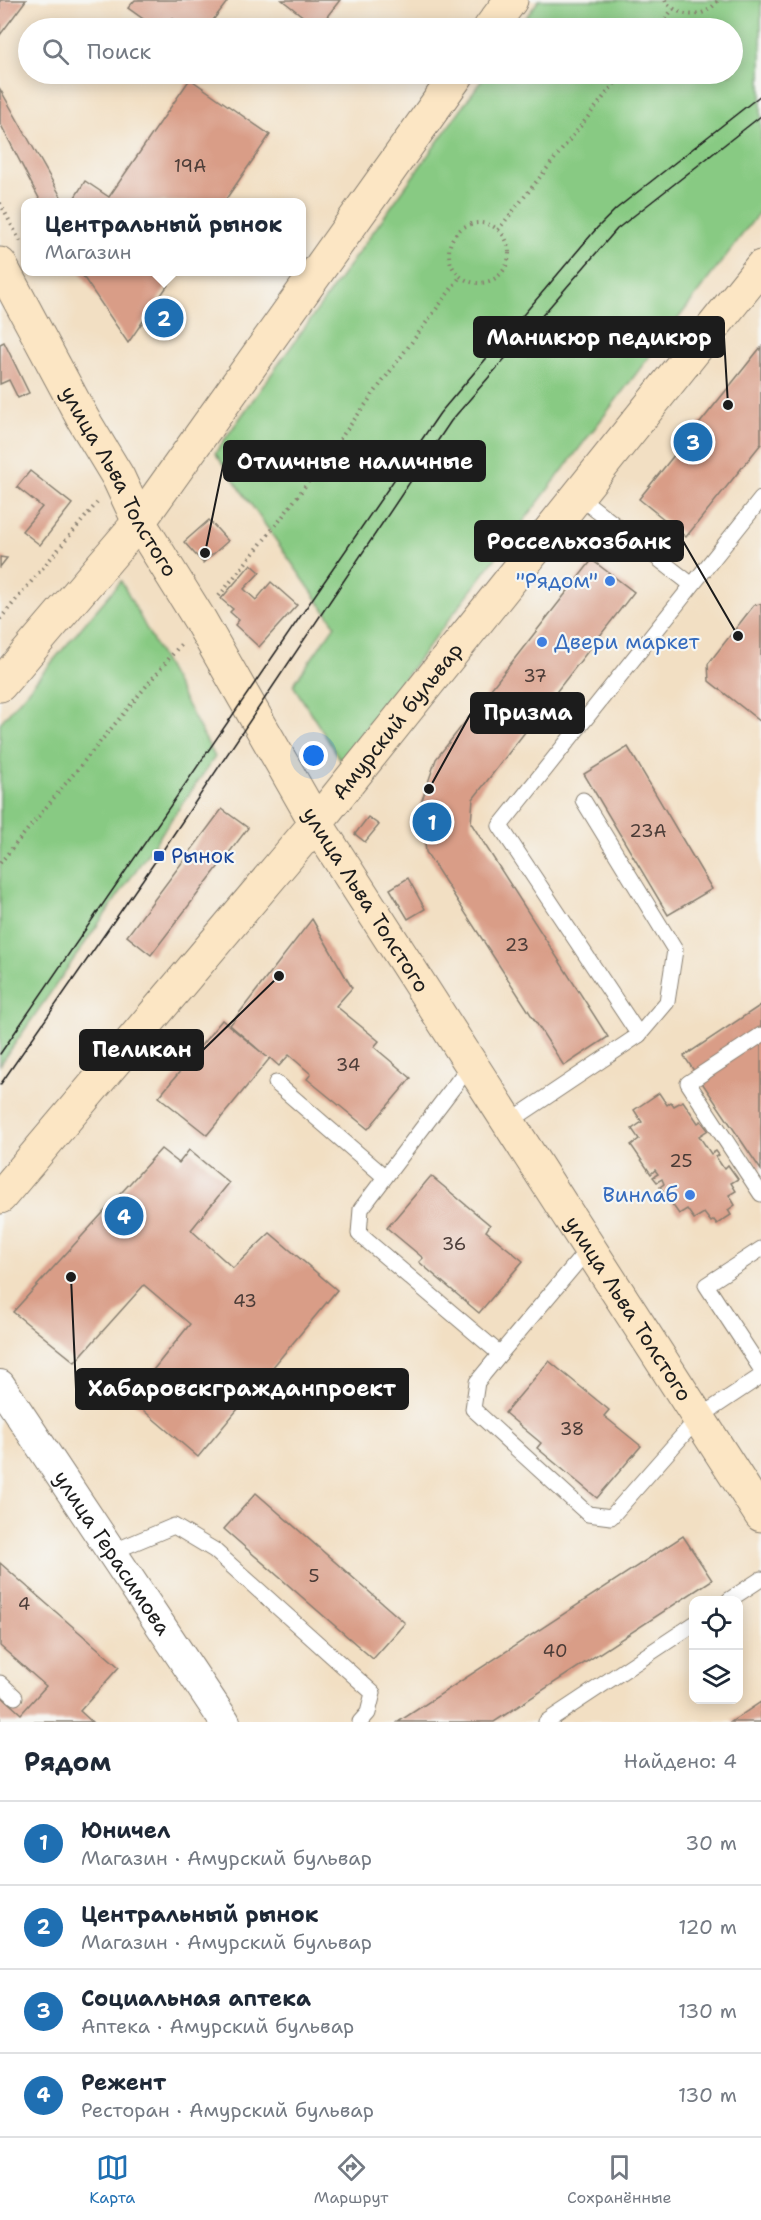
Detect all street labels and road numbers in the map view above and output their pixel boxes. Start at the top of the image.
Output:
street label: улица Льва Толстого [54,381,184,582]
street label: Амурский бульвар [326,637,469,806]
street label: улица Льва Толстого [296,802,435,998]
street label: улица Льва Толстого [558,1211,698,1407]
street label: улица Герасимова [47,1465,177,1641]

